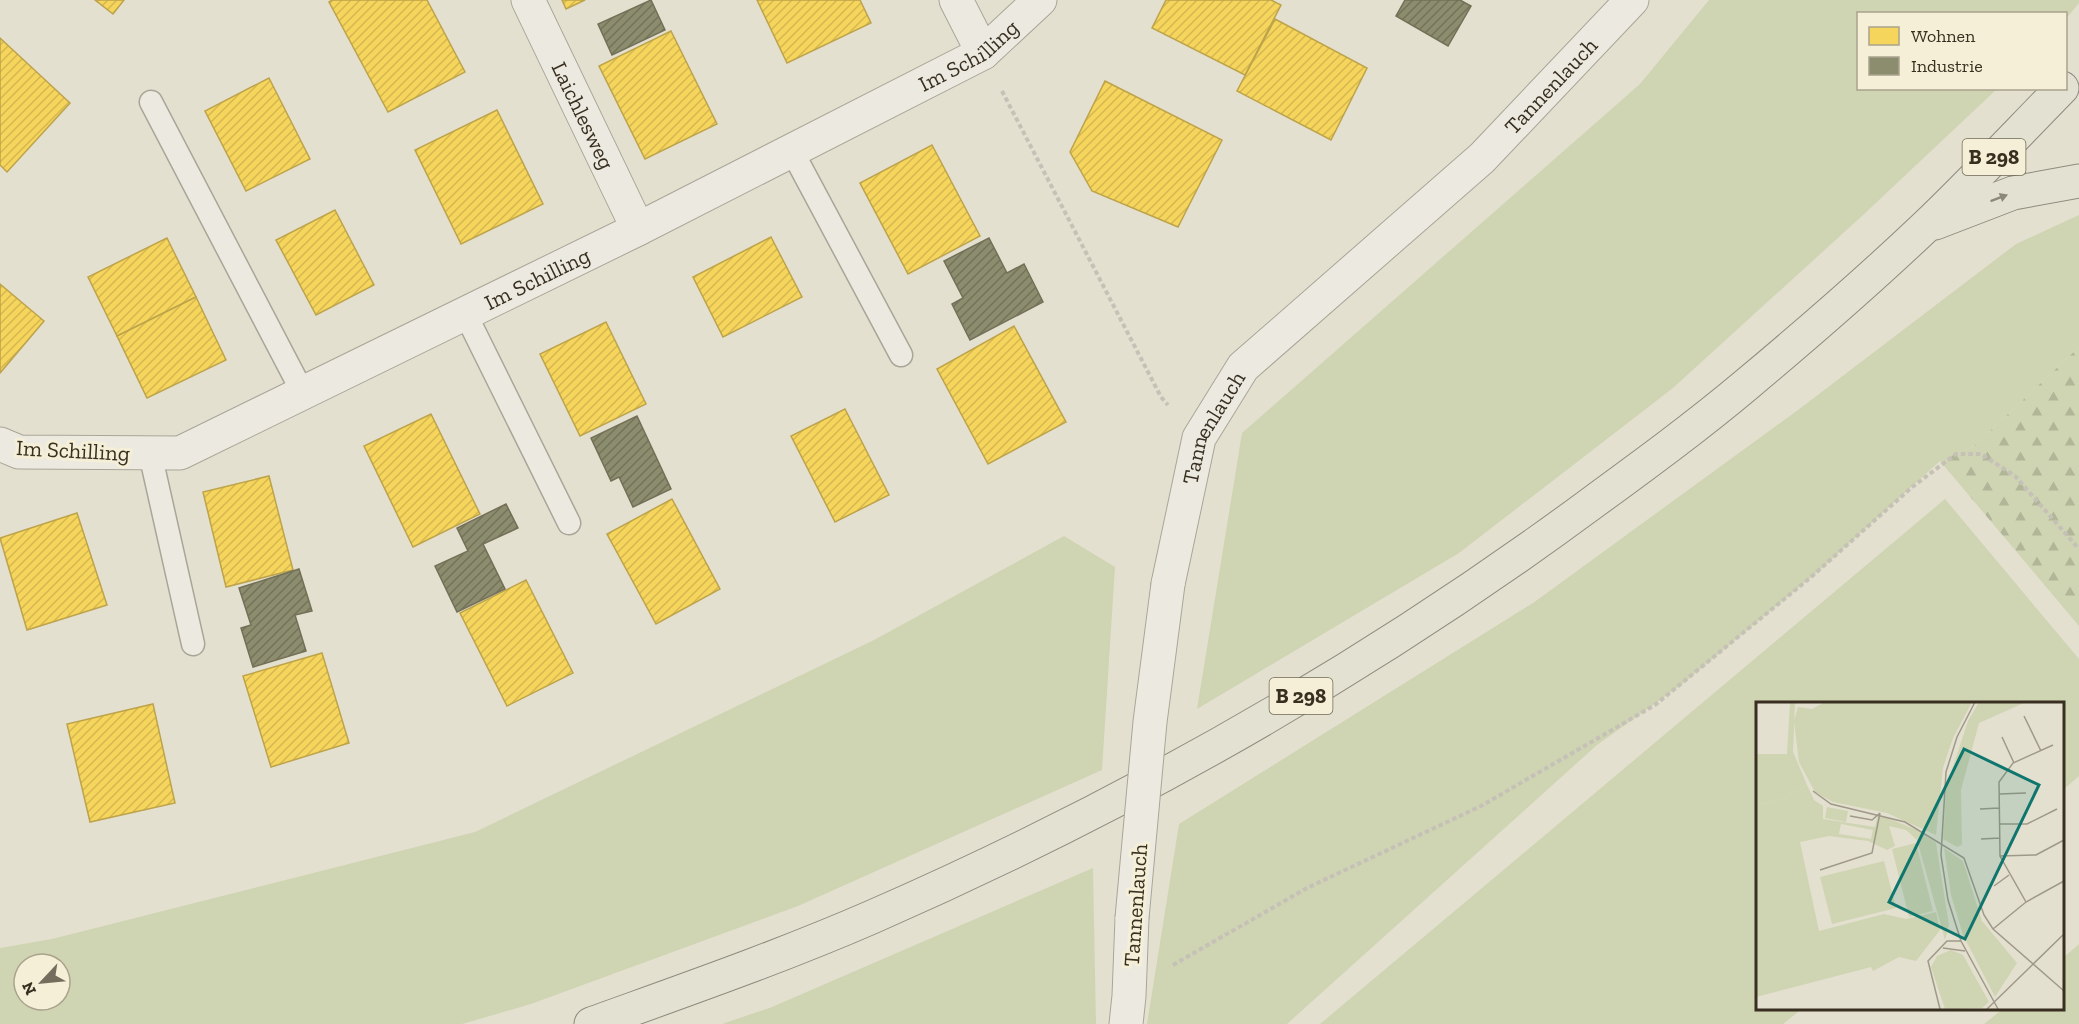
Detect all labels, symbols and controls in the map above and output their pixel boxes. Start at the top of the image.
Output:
legend [1857,12,2067,90]
street label: Im Schilling [914,14,1024,98]
text: Wohnen [1911,25,1976,47]
street label: Tannenlauch [1499,32,1604,140]
text: Industrie [1911,55,1983,77]
street label: Laichlesweg [546,57,620,174]
road number: B 298 [1962,139,2026,175]
one-way arrow [1991,193,2009,203]
street label: Im Schilling [480,242,594,316]
street label: Tannenlauch [1177,366,1251,487]
street label: Im Schilling [15,434,131,467]
road number: B 298 [1270,678,1332,714]
inset map [1756,702,2064,1009]
street label: Tannenlauch [1118,842,1153,967]
north arrow [12,952,72,1012]
text: N [18,979,40,998]

